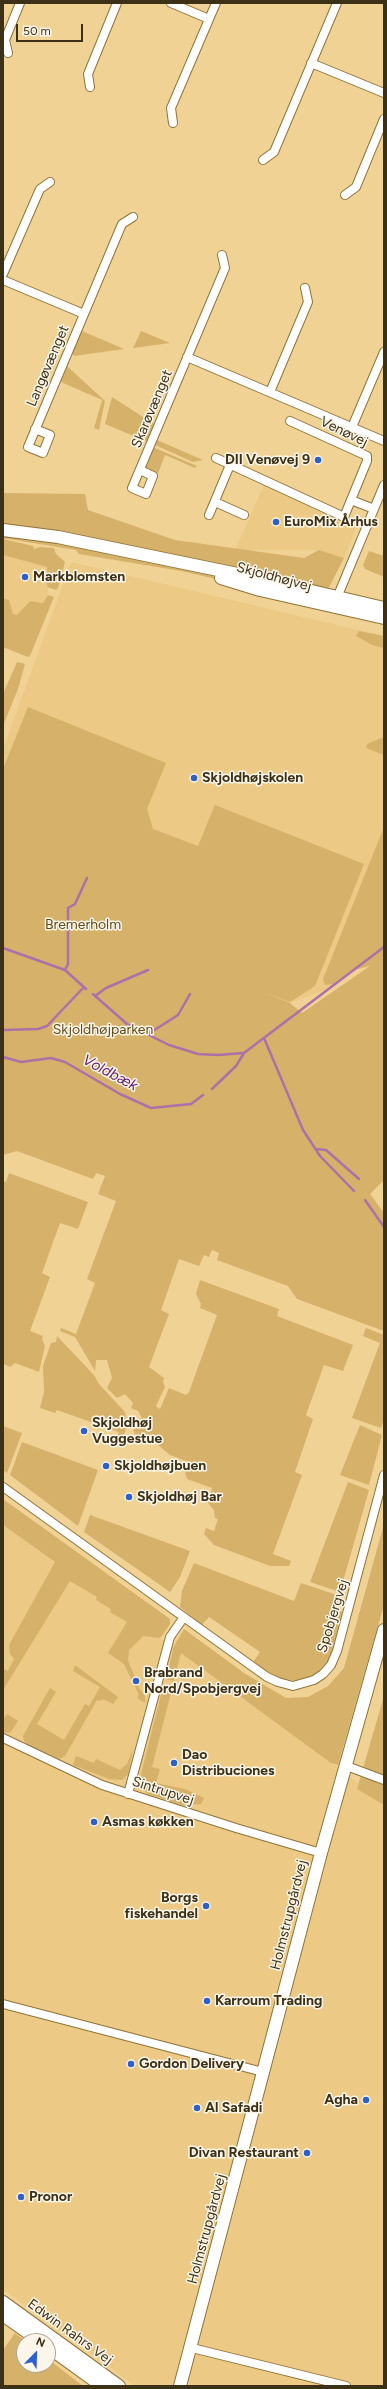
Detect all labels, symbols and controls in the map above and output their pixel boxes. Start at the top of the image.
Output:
scale bar [18,16,85,42]
text: 50 m [23,24,51,38]
street label: Langøvænget [23,323,73,409]
street label: Skarøvænget [128,367,176,451]
street label: Venøvej [317,413,371,451]
place label: DII Venøvej 9 [225,452,310,468]
marker: DII Venøvej 9 [313,455,323,465]
place label: EuroMix Århus [284,514,378,530]
marker: EuroMix Århus [271,517,281,527]
street label: Skjoldhøjvej [235,559,313,595]
place label: Markblomsten [33,569,125,585]
marker: Markblomsten [20,572,30,582]
place label: Skjoldhøjskolen [202,770,303,786]
marker: Skjoldhøjskolen [189,773,199,783]
park label: Bremerholm [45,917,121,933]
park label: Skjoldhøjparken [53,1022,153,1038]
water label: Voldbæk [79,1051,141,1095]
place label: Skjoldhøj Vuggestue [92,1415,162,1448]
marker: Skjoldhøj Vuggestue [79,1426,89,1436]
place label: Skjoldhøjbuen [114,1458,206,1474]
marker: Skjoldhøjbuen [101,1461,111,1471]
place label: Skjoldhøj Bar [137,1489,222,1505]
marker: Skjoldhøj Bar [124,1492,134,1502]
street label: Spobjergvej [314,1577,352,1655]
place label: Brabrand Nord/Spobjergvej [144,1665,261,1698]
marker: Brabrand Nord/Spobjergvej [131,1676,141,1686]
place label: Dao Distribuciones [182,1747,275,1780]
marker: Dao Distribuciones [169,1758,179,1768]
street label: Sintrupvej [130,1773,196,1809]
place label: Asmas køkken [102,1814,194,1830]
marker: Asmas køkken [89,1817,99,1827]
street label: Holmstrupgårdvej [267,1858,311,1972]
place label: Borgs fiskehandel [124,1890,198,1922]
marker: Borgs fiskehandel [201,1901,211,1911]
place label: Karroum Trading [215,1993,322,2009]
marker: Karroum Trading [202,1996,212,2006]
place label: Gordon Delivery [139,2056,244,2072]
marker: Gordon Delivery [126,2059,136,2069]
place label: Agha [324,2092,358,2108]
marker: Agha [361,2095,371,2105]
place label: Al Safadi [205,2100,263,2116]
marker: Al Safadi [192,2103,202,2113]
place label: Divan Restaurant [189,2145,299,2161]
marker: Divan Restaurant [302,2148,312,2158]
street label: Holmstrupgårdvej [184,2172,230,2286]
place label: Pronor [29,2189,72,2205]
marker: Pronor [16,2192,26,2202]
street label: Edwin Rahrs Vej [24,2296,116,2368]
north arrow [16,2333,56,2373]
text: N [34,2335,47,2350]

